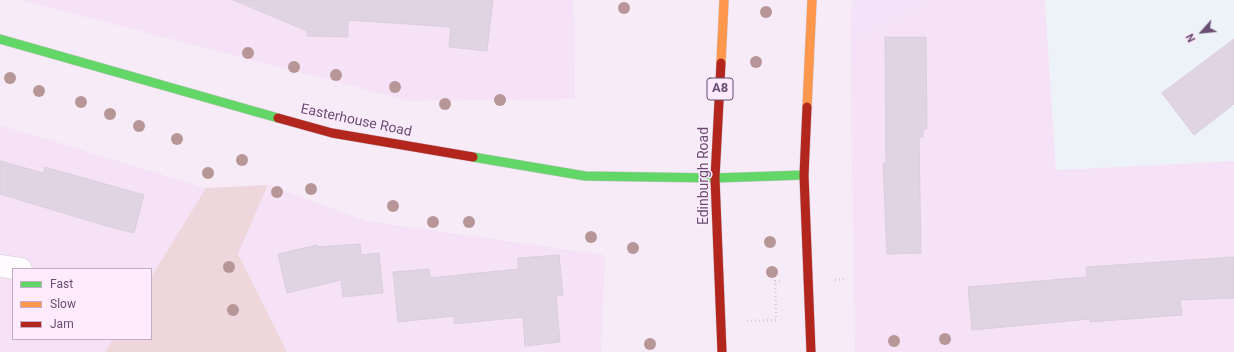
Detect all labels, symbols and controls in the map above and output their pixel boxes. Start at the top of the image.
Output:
north arrow [1182,12,1222,52]
text: N [1183,31,1198,44]
road number: A8 [707,78,733,100]
street label: Easterhouse Road [299,101,413,141]
street label: Edinburgh Road [696,127,712,225]
legend [12,268,152,340]
text: Fast [50,277,73,291]
text: Slow [50,297,76,311]
text: Jam [50,317,74,331]

